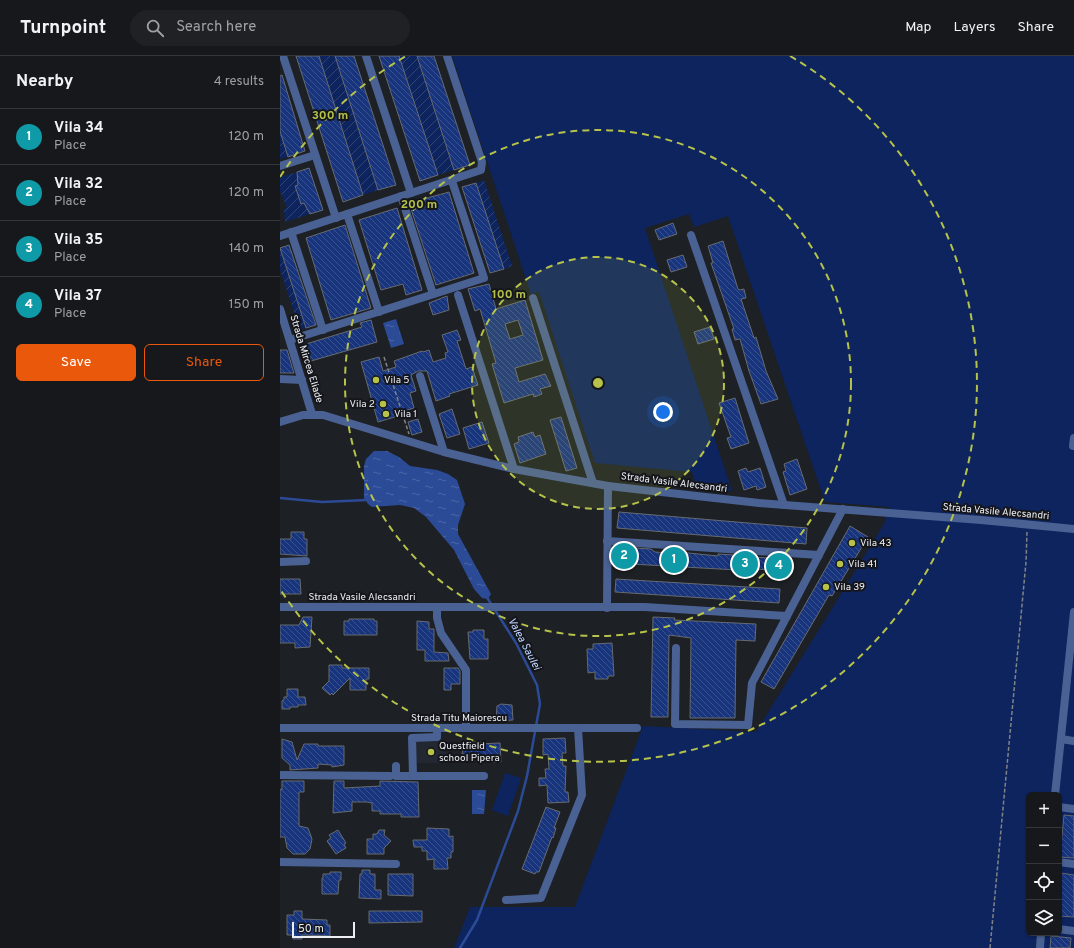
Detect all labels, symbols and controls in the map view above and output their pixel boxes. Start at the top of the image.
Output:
search box [130,10,410,46]
text: Turnpoint [20,16,106,40]
icon: search [144,17,166,39]
text: Search here [176,18,256,37]
text: Map [905,19,931,36]
text: Layers [953,19,995,36]
text: Share [1017,19,1054,36]
text: Nearby [16,71,73,93]
text: 4 results [214,74,264,90]
text: 300 m [312,108,348,124]
text: Vila 34 [54,119,104,138]
text: 1 [26,129,32,145]
text: 120 m [229,129,264,145]
text: Place [54,138,86,154]
text: Vila 32 [54,175,103,194]
text: 2 [25,185,33,201]
text: 120 m [229,185,264,201]
text: Place [54,194,86,210]
text: 200 m [401,197,437,213]
text: Vila 35 [54,231,103,250]
text: 3 [25,241,33,257]
text: 140 m [229,241,264,257]
text: Place [54,250,86,266]
text: Vila 37 [54,287,102,306]
text: 100 m [492,287,526,303]
text: 4 [25,297,33,313]
text: 150 m [229,297,264,313]
text: Place [54,306,86,322]
street label: Strada Mircea Eliade [286,313,326,405]
button: Save [16,344,136,381]
button: Share [144,344,264,381]
place label: Vila 5 [384,374,410,387]
marker: Vila 5 [371,375,381,385]
centre of rings [591,376,605,390]
place label: Vila 2 [350,398,375,411]
marker: Vila 2 [378,399,388,409]
your location [653,402,673,422]
place label: Vila 1 [394,408,417,421]
marker: Vila 1 [381,409,391,419]
street label: Strada Vasile Alecsandri [620,470,728,496]
street label: Strada Vasile Alecsandri [942,501,1050,523]
place label: Vila 43 [860,537,892,550]
marker: Vila 43 [847,538,857,548]
pin: 2 [611,541,637,571]
pin: 1 [661,545,687,575]
pin: 3 [732,549,758,579]
pin: 4 [766,551,792,581]
place label: Vila 41 [848,558,877,571]
marker: Vila 41 [835,559,845,569]
place label: Vila 39 [834,581,865,594]
marker: Vila 39 [821,582,831,592]
street label: Strada Vasile Alecsandri [308,591,416,604]
water label: Valea Saulei [504,615,544,674]
street label: Strada Titu Maiorescu [411,712,507,725]
place label: Questfield school Pipera [439,740,500,765]
marker: Questfield school Pipera [426,747,436,757]
map controls [1026,792,1062,936]
button: + [1026,792,1062,828]
button: − [1026,828,1062,864]
button: locate [1026,864,1062,900]
button: layers [1026,900,1062,936]
scale bar [292,920,355,939]
text: 50 m [298,922,324,936]

